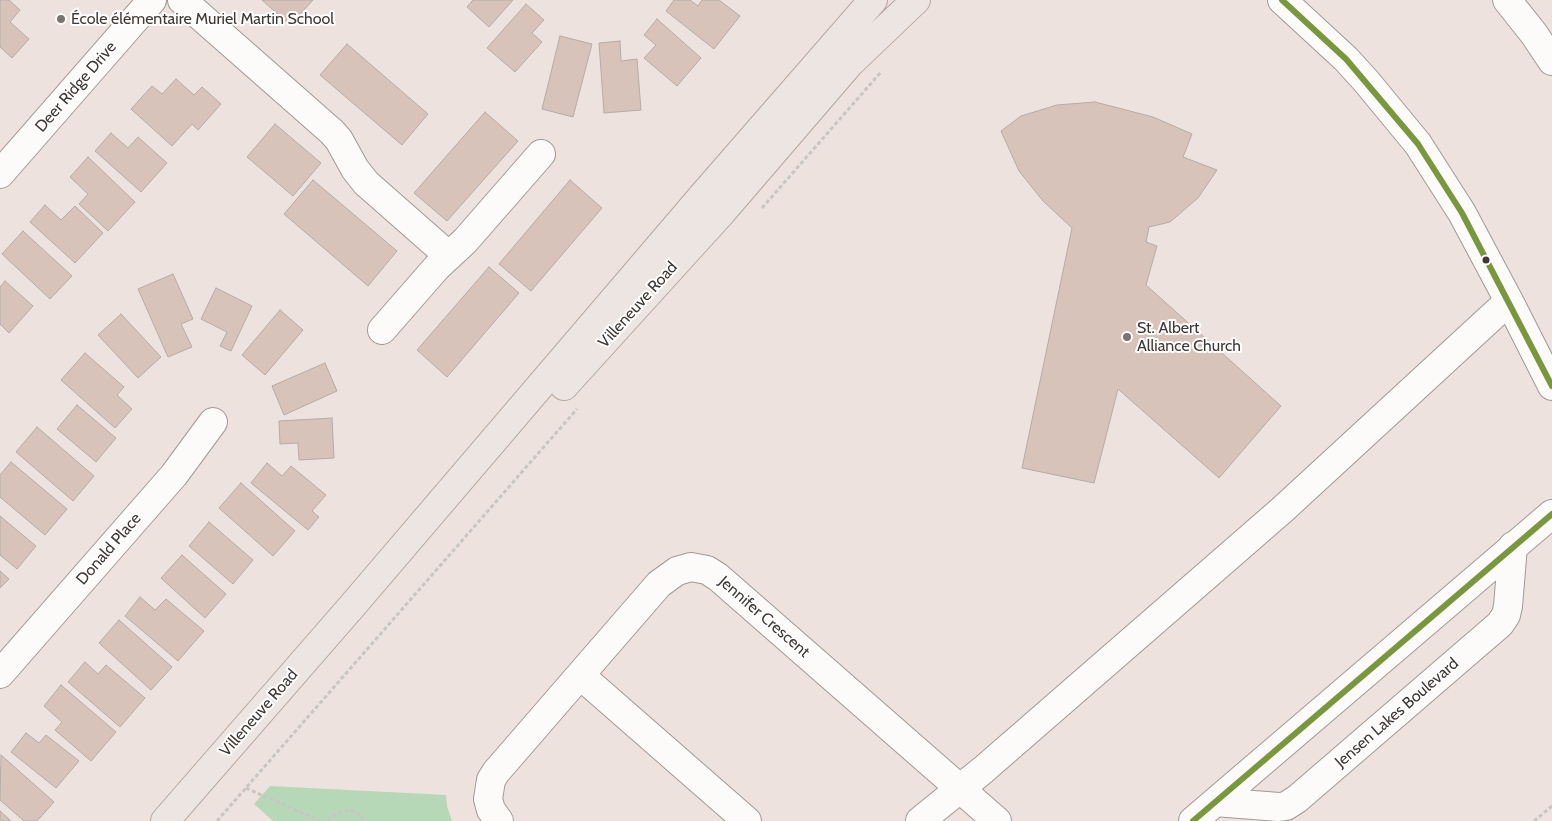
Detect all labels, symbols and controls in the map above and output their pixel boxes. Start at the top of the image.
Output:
place label: École élémentaire Muriel Martin School [71,9,334,29]
marker: École élémentaire Muriel Martin School [55,13,67,25]
street label: Deer Ridge Drive [31,38,121,136]
unlabelled marker [1481,255,1491,265]
street label: Villeneuve Road [594,258,682,352]
place label: St. Albert Alliance Church [1137,318,1241,356]
marker: St. Albert Alliance Church [1121,331,1133,343]
street label: Donald Place [73,509,145,589]
street label: Jennifer Crescent [715,572,813,662]
street label: Jensen Lakes Boulevard [1331,654,1463,772]
street label: Villeneuve Road [216,665,302,761]

